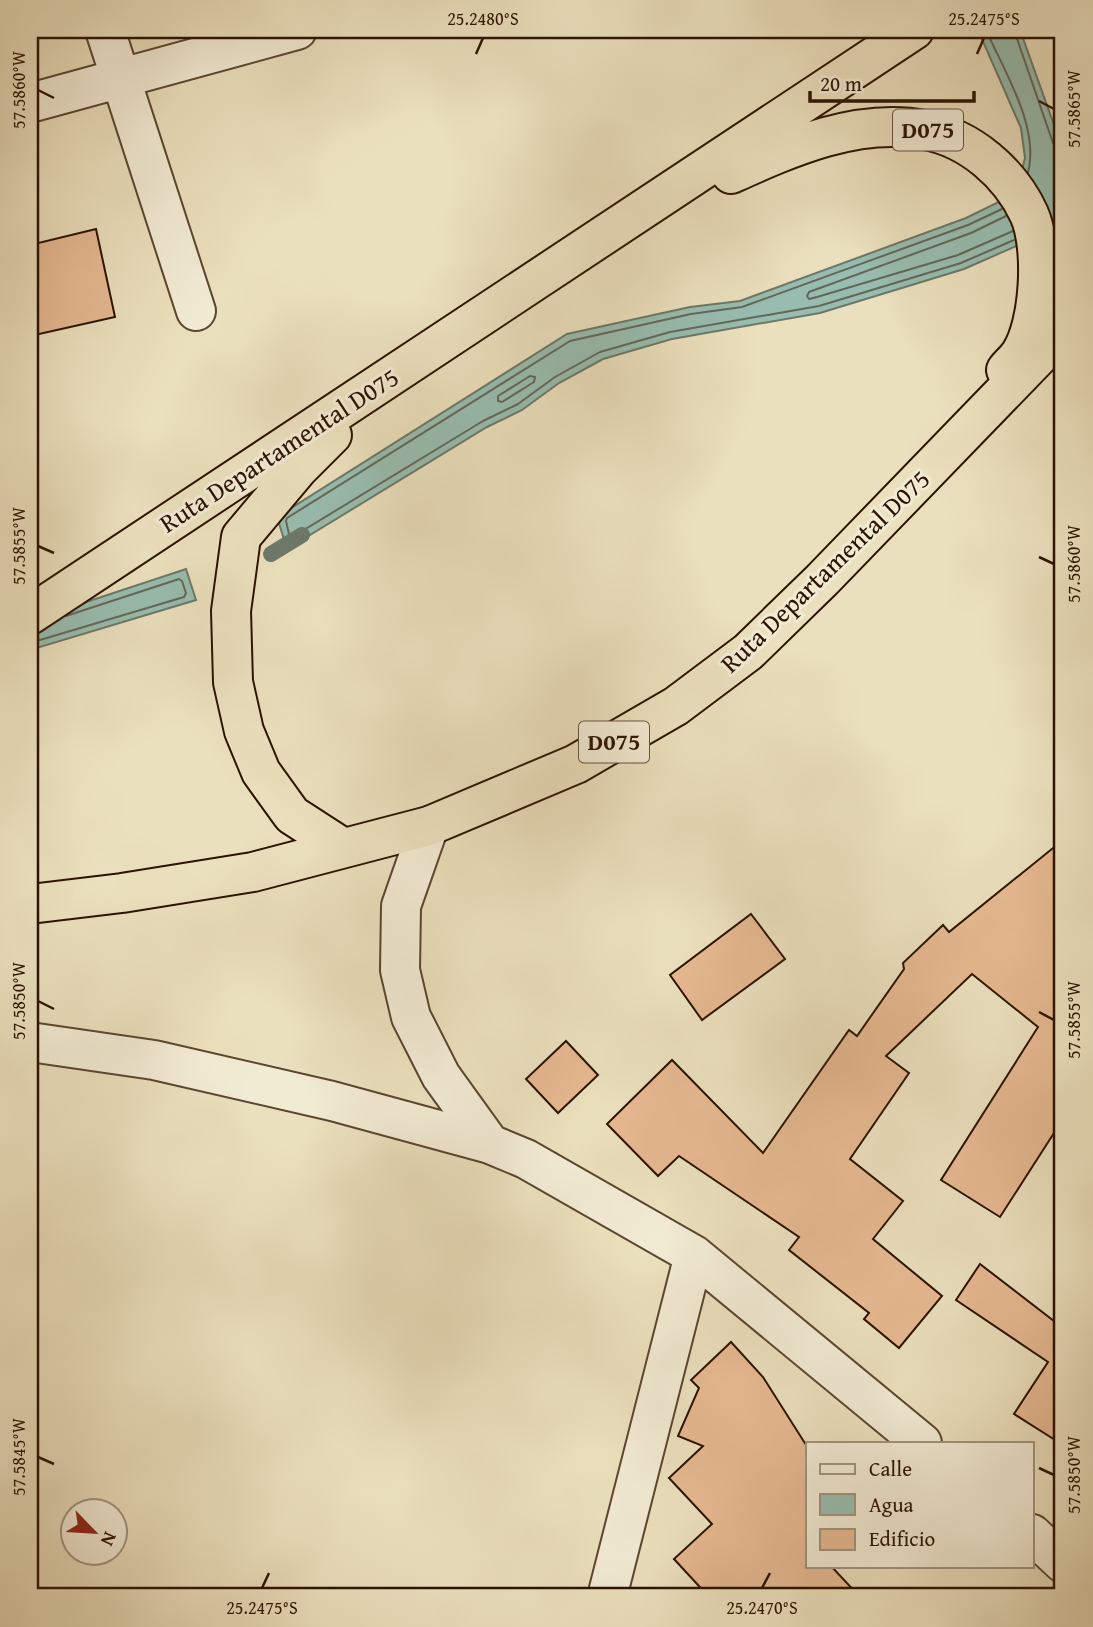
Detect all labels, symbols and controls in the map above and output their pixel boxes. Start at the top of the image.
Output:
text: 25.2480°S [447,5,519,32]
text: 25.2475°S [948,5,1020,32]
text: 57.5860°W [5,50,32,129]
scale bar [810,60,974,104]
text: 20 m [820,68,862,99]
text: 57.5865°W [1060,69,1087,148]
road number: D075 [893,110,963,150]
street label: Ruta Departamental D075 [151,357,406,542]
street label: Ruta Departamental D075 [711,460,938,681]
text: 57.5855°W [5,506,32,585]
text: 57.5860°W [1060,524,1087,603]
road number: D075 [579,722,649,762]
text: 57.5850°W [5,961,32,1040]
text: 57.5855°W [1060,980,1087,1059]
text: 57.5845°W [5,1417,32,1496]
text: 57.5850°W [1060,1435,1087,1514]
legend [806,1442,1034,1568]
text: Calle [869,1453,912,1484]
text: Agua [869,1489,914,1520]
north arrow [60,1498,130,1568]
text: Edificio [869,1523,935,1554]
text: N [94,1528,125,1551]
text: 25.2475°S [226,1594,298,1621]
text: 25.2470°S [726,1594,798,1621]

